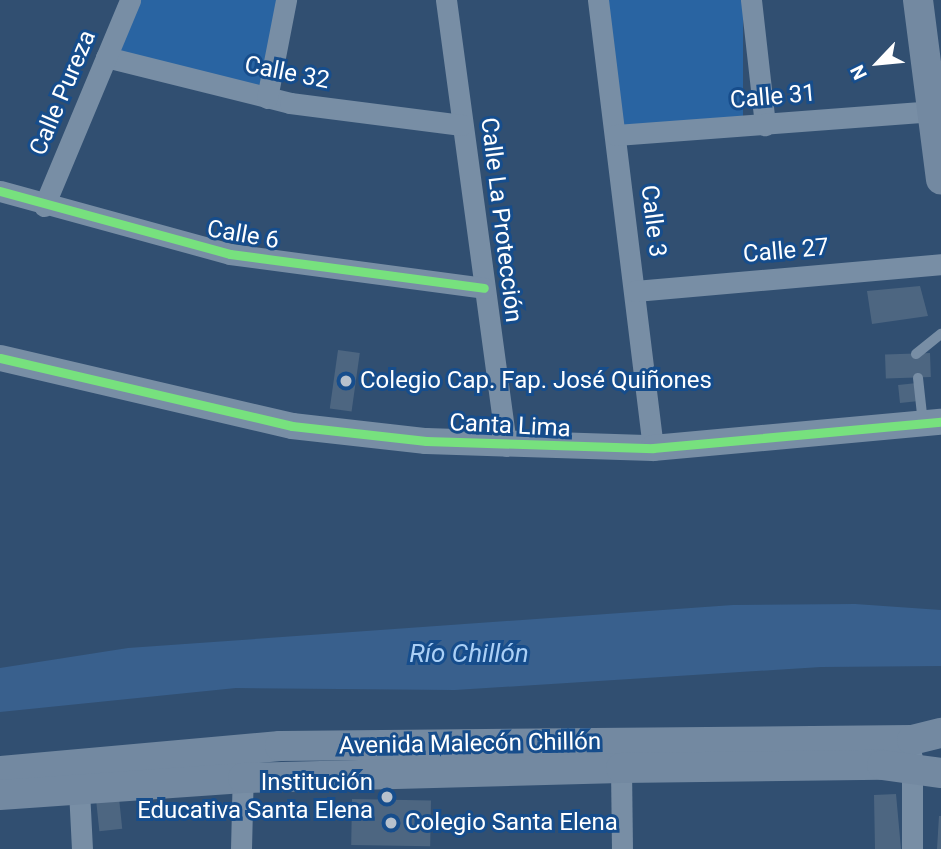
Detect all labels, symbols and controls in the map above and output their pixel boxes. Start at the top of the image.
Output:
street label: Calle Pureza [24,26,102,160]
north arrow [843,28,913,98]
street label: Calle 32 [242,51,332,95]
text: N [845,61,872,83]
street label: Calle 31 [729,79,817,115]
street label: Calle La Protección [474,116,528,324]
street label: Calle 3 [634,183,672,259]
street label: Calle 6 [205,215,281,255]
street label: Calle 27 [742,233,830,269]
place label: Colegio Cap. Fap. José Quiñones [360,367,712,395]
marker: Colegio Cap. Fap. José Quiñones [338,373,354,389]
street label: Canta Lima [449,408,571,444]
water label: Río Chillón [409,638,529,670]
street label: Avenida Malecón Chillón [339,727,601,761]
place label: Institución Educativa Santa Elena [137,769,373,825]
marker: Institución Educativa Santa Elena [379,789,395,805]
place label: Colegio Santa Elena [405,809,618,837]
marker: Colegio Santa Elena [383,815,399,831]

